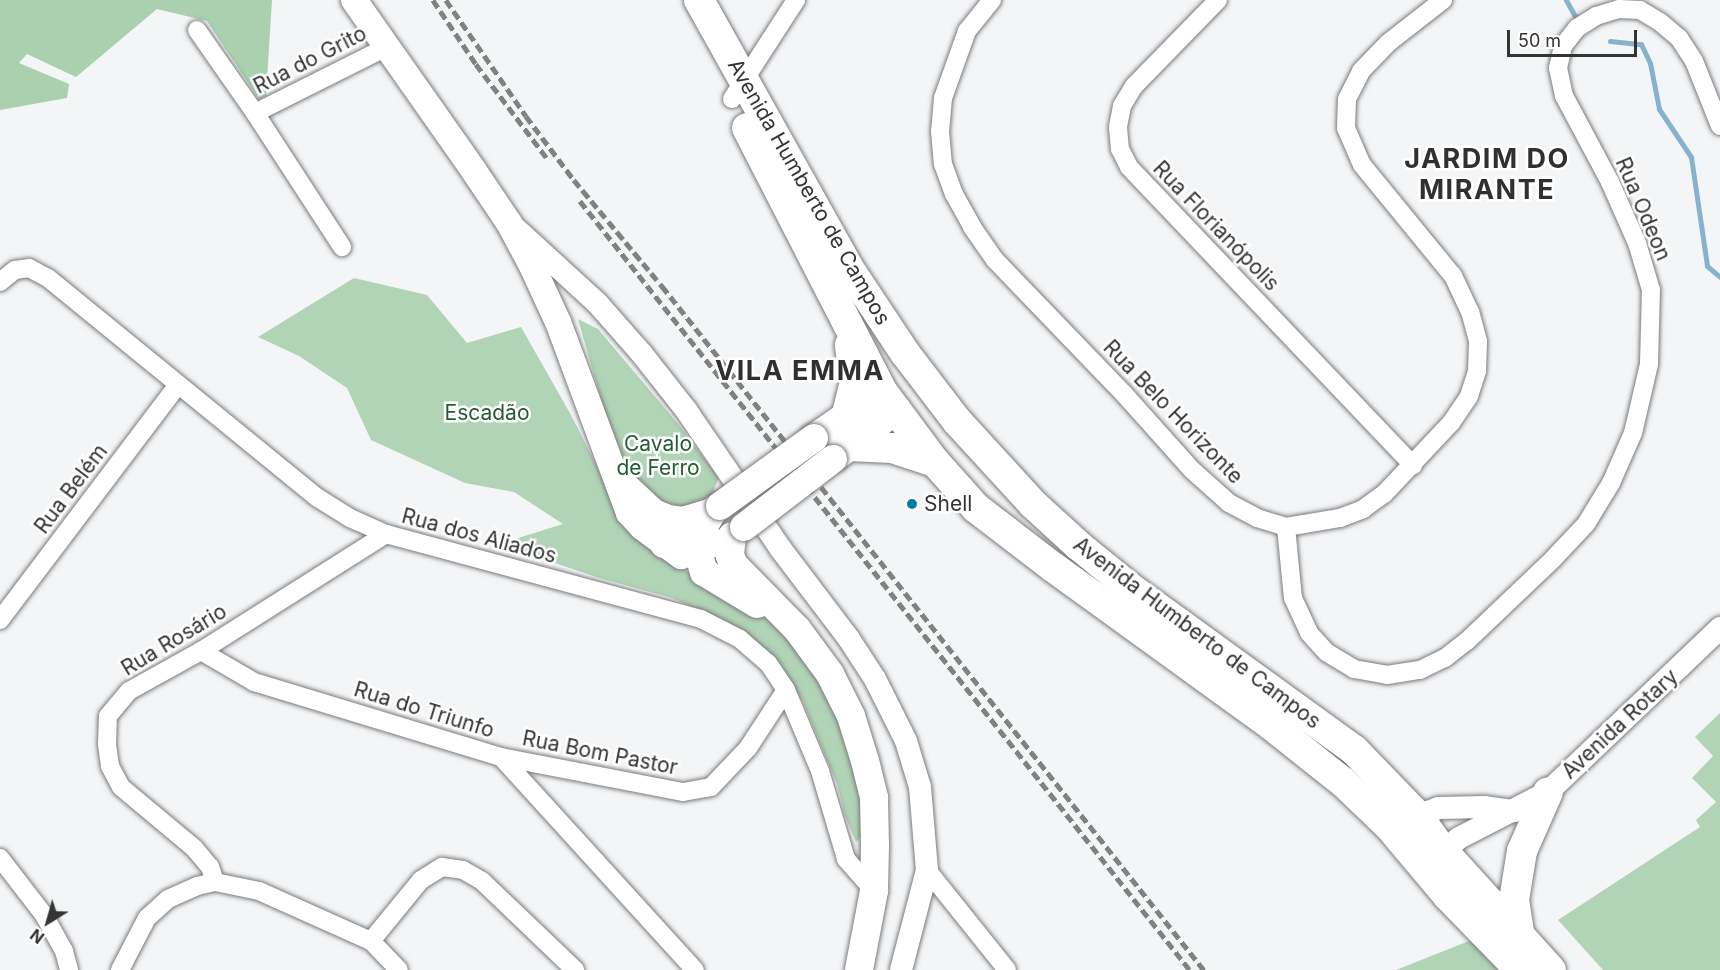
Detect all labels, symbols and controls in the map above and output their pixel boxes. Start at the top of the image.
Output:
scale bar [1510,18,1640,56]
street label: Rua do Grito [249,21,371,99]
text: 50 m [1518,30,1561,51]
street label: Avenida Humberto de Campos [722,55,896,329]
district label: JARDIM DO MIRANTE [1404,142,1570,205]
street label: Rua Odeon [1610,154,1676,264]
street label: Rua Florianópolis [1148,156,1284,296]
street label: Rua Belo Horizonte [1098,335,1248,489]
district label: VILA EMMA [715,355,885,387]
park label: Escadão [445,400,529,426]
park label: Cavalo de Ferro [616,431,700,481]
street label: Rua Belém [29,439,113,539]
place label: Shell [924,491,972,517]
marker: Shell [905,497,919,511]
street label: Rua dos Aliados [399,503,559,569]
street label: Avenida Humberto de Campos [1069,532,1325,734]
street label: Rua Rosário [117,599,231,681]
street label: Avenida Rotary [1557,664,1683,784]
street label: Rua do Triunfo [351,677,497,743]
street label: Rua Bom Pastor [520,726,680,780]
north arrow [18,892,78,952]
text: N [26,925,48,948]

